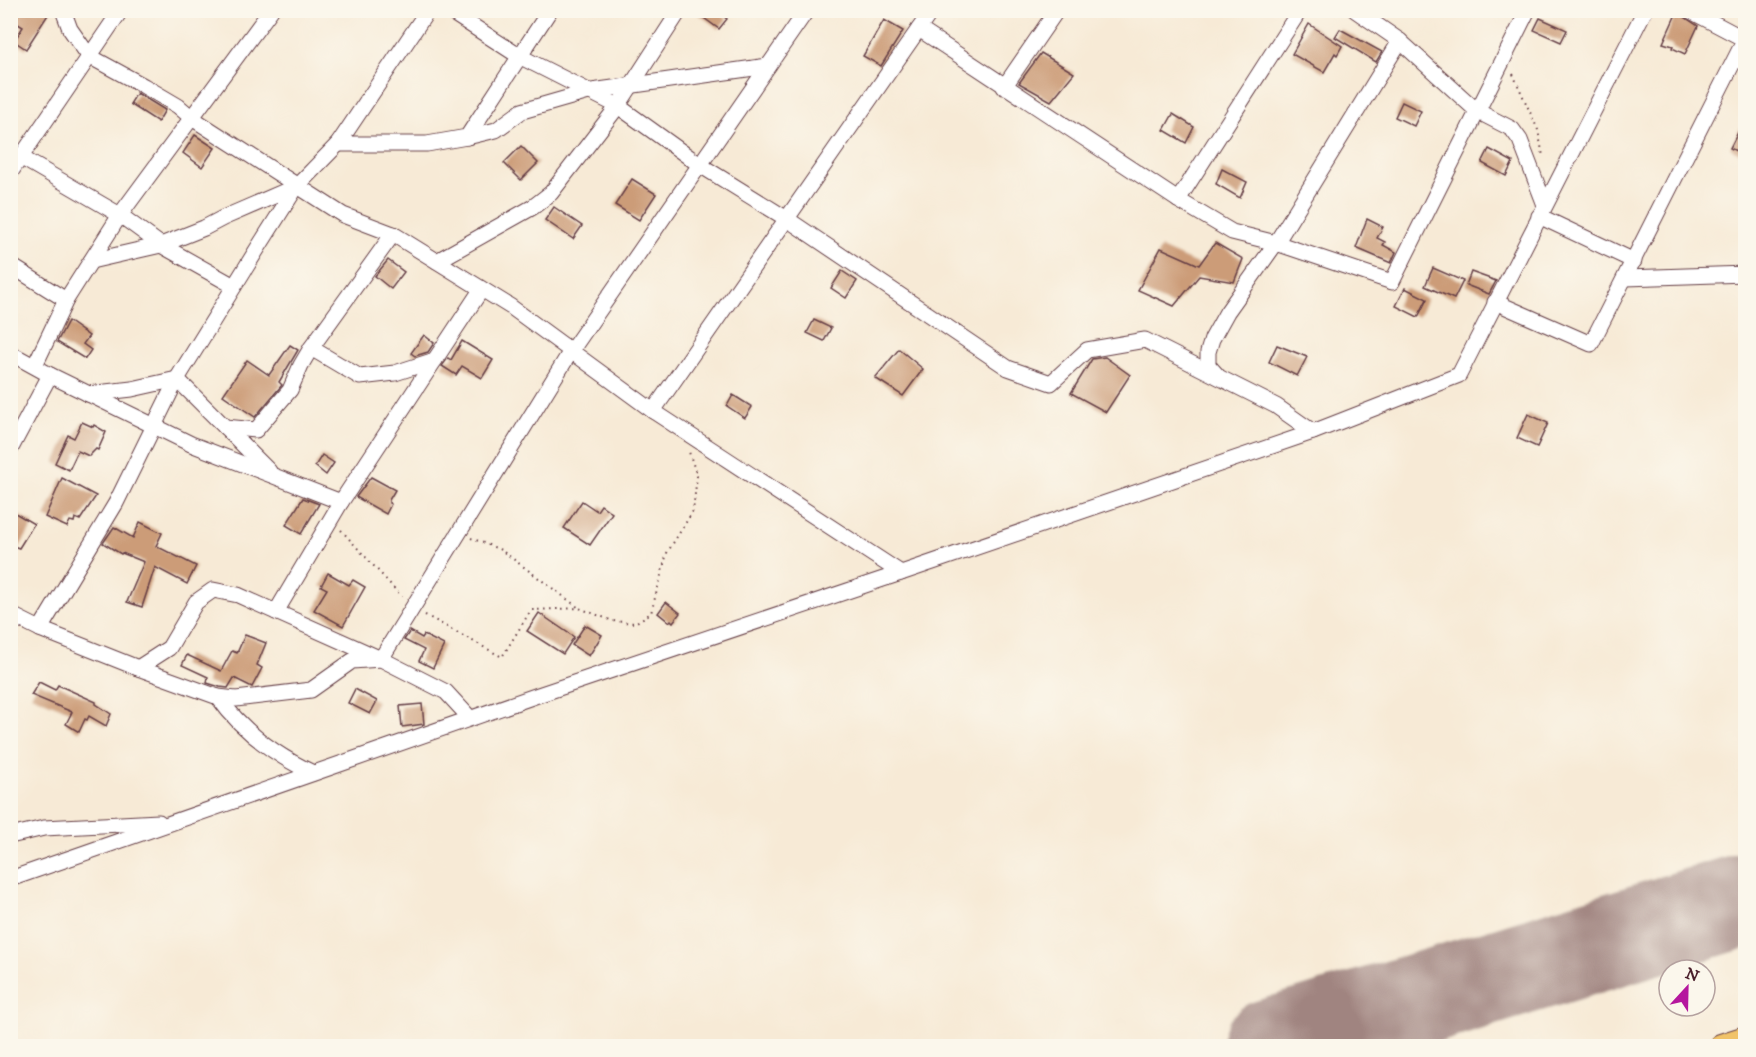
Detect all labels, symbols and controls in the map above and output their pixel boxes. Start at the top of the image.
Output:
north arrow [1657,958,1717,1018]
text: N [1682,963,1702,987]

